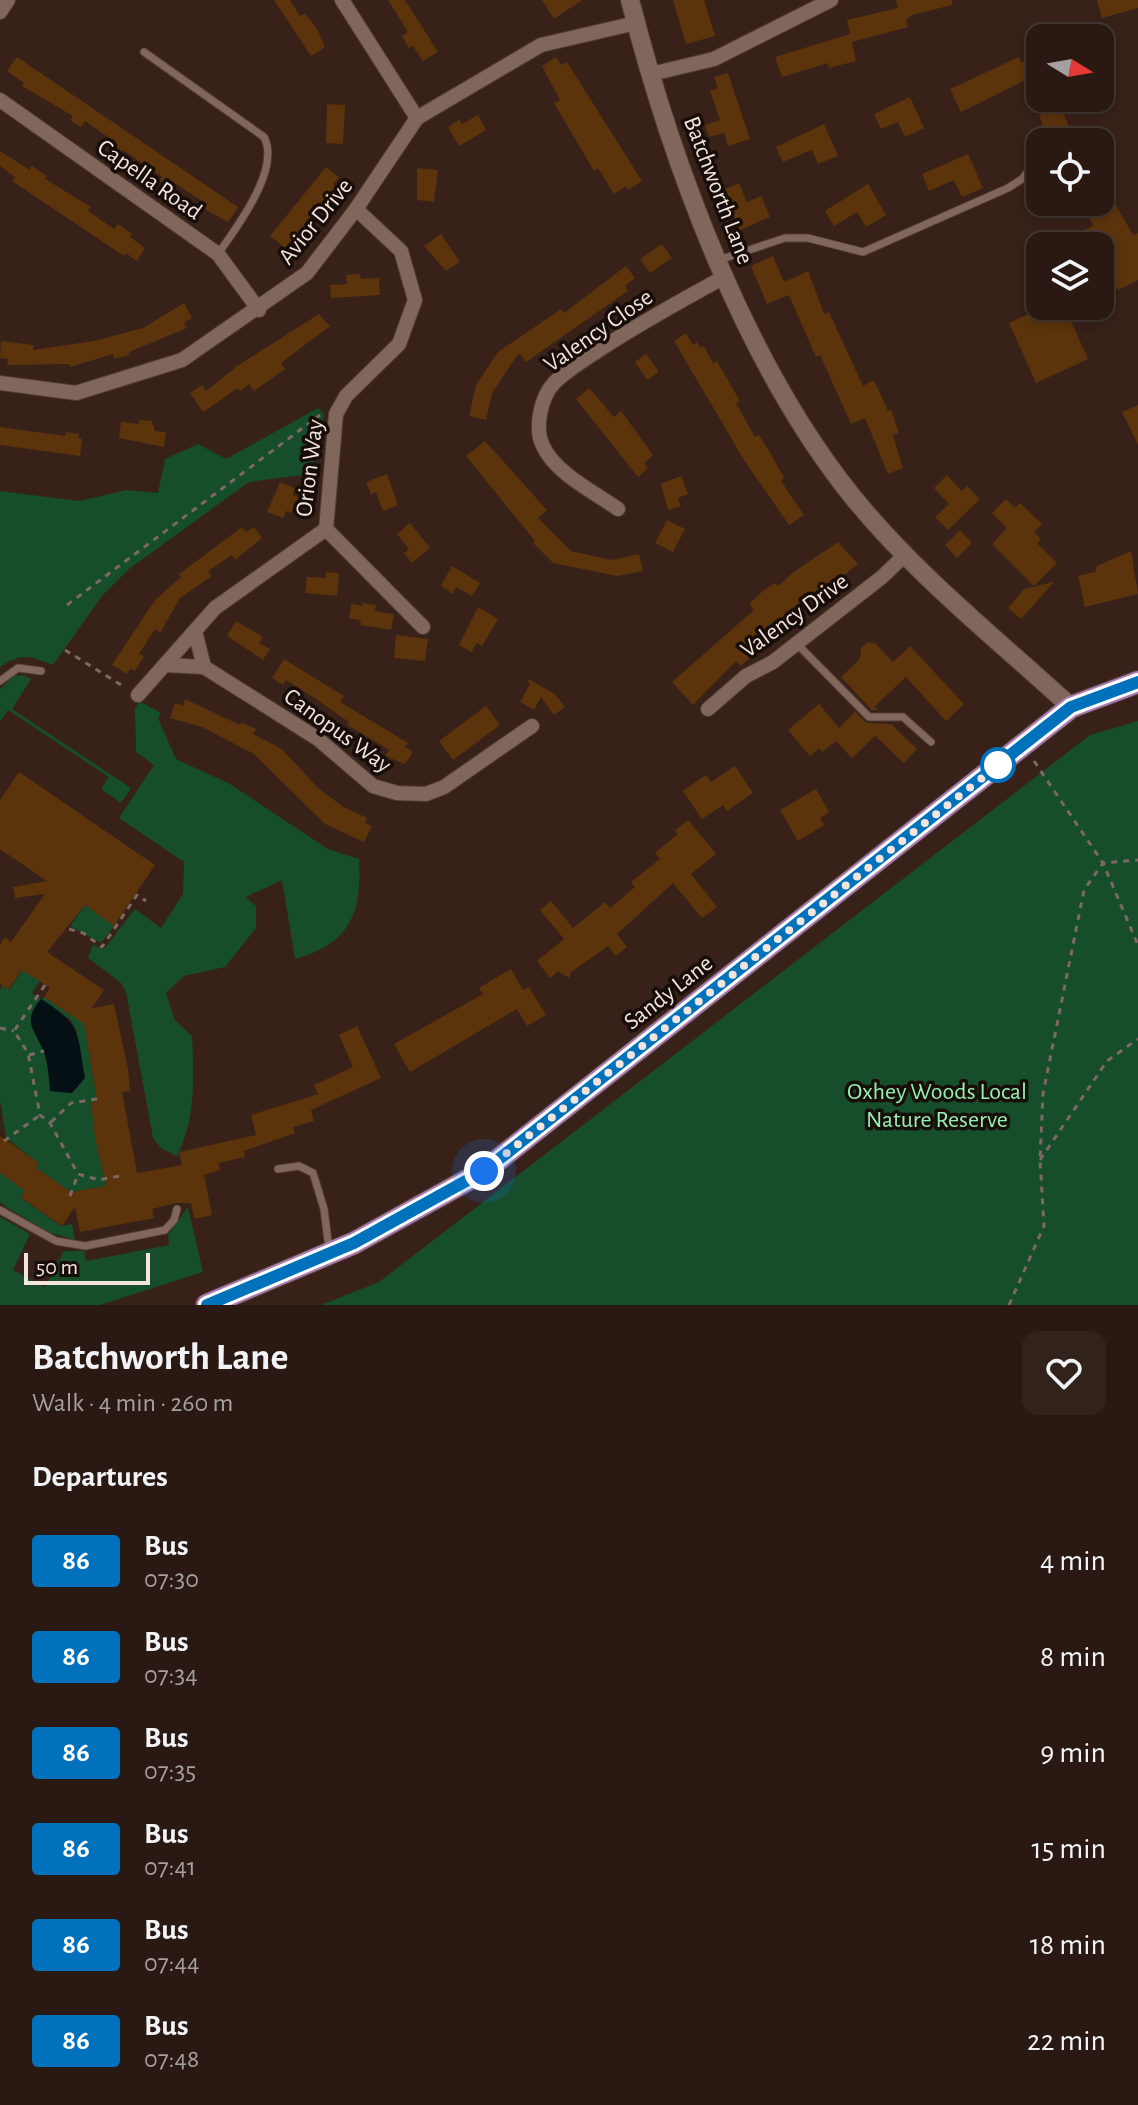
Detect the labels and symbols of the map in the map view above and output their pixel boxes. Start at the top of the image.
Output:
north arrow [1026,24,1114,112]
street label: Batchworth Lane [679,113,757,268]
street label: Capella Road [93,135,206,224]
street label: Avior Drive [274,174,357,269]
street label: Valency Close [540,285,657,377]
street label: Orion Way [292,418,328,518]
street label: Valency Drive [737,569,853,663]
street label: Canopus Way [279,684,395,778]
unlabelled marker [981,748,1015,782]
street label: Sandy Lane [620,951,717,1035]
park label: Oxhey Woods Local Nature Reserve [847,1080,1027,1132]
your location [464,1151,504,1191]
scale bar [24,1249,150,1285]

